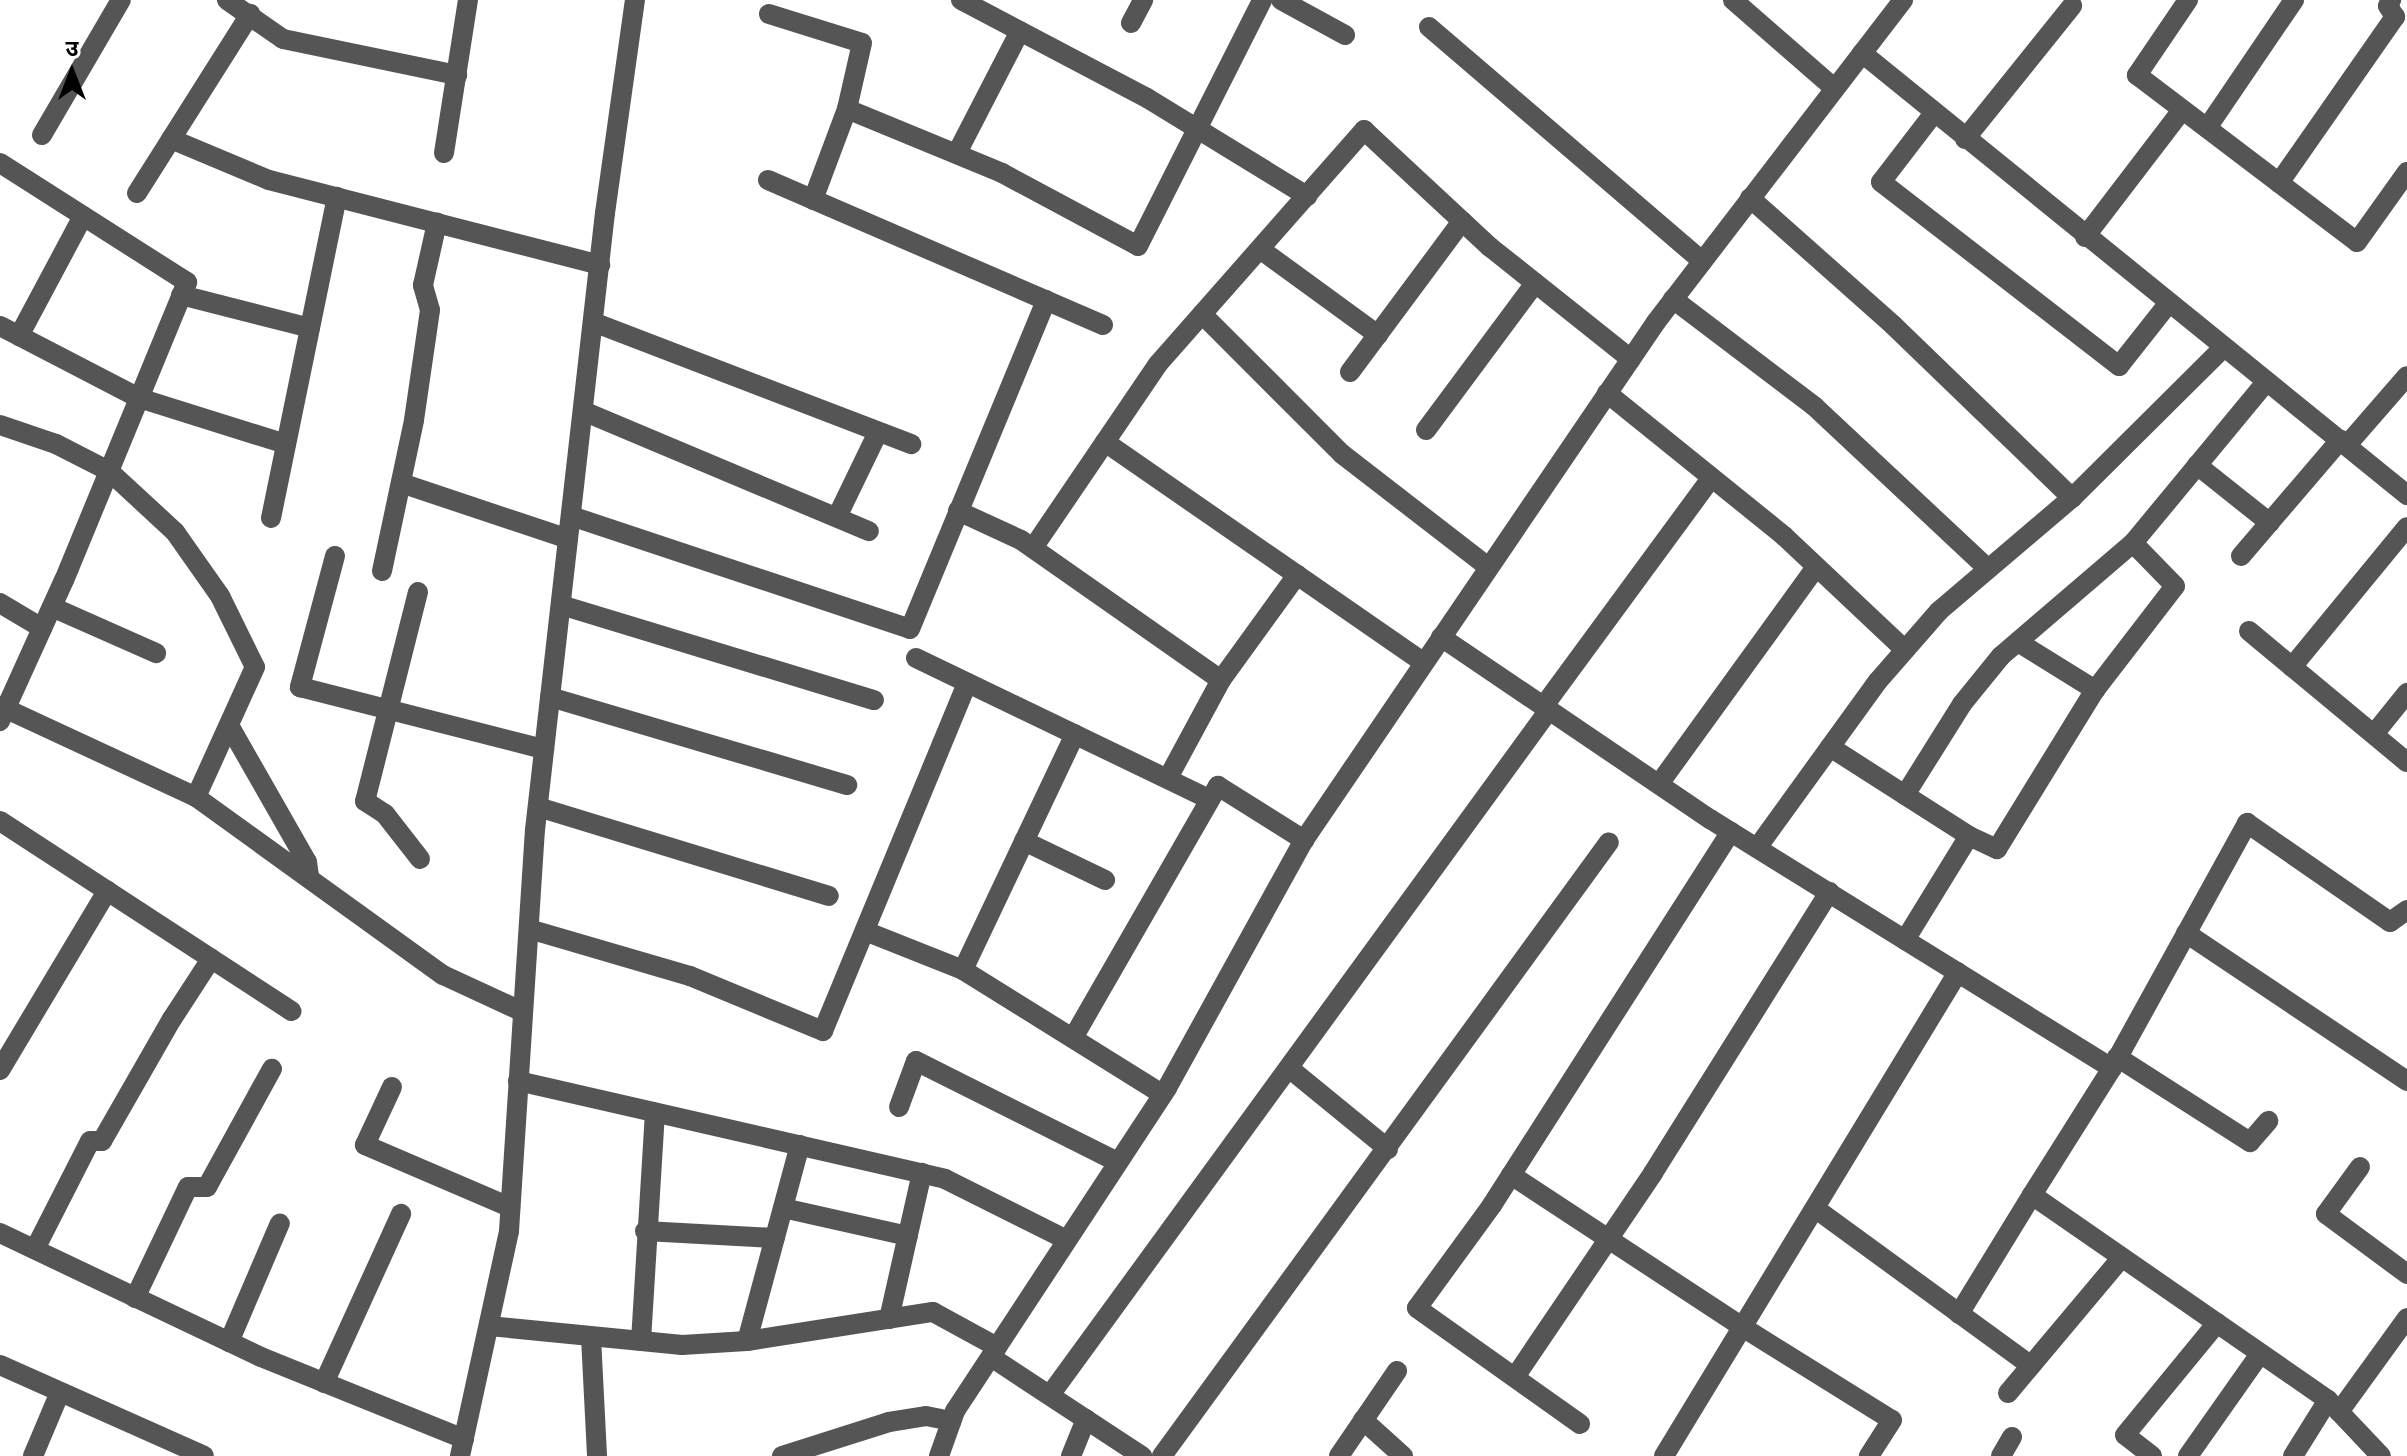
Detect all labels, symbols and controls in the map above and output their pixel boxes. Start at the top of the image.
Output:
north arrow [32,32,112,112]
text: उ [66,34,78,62]

